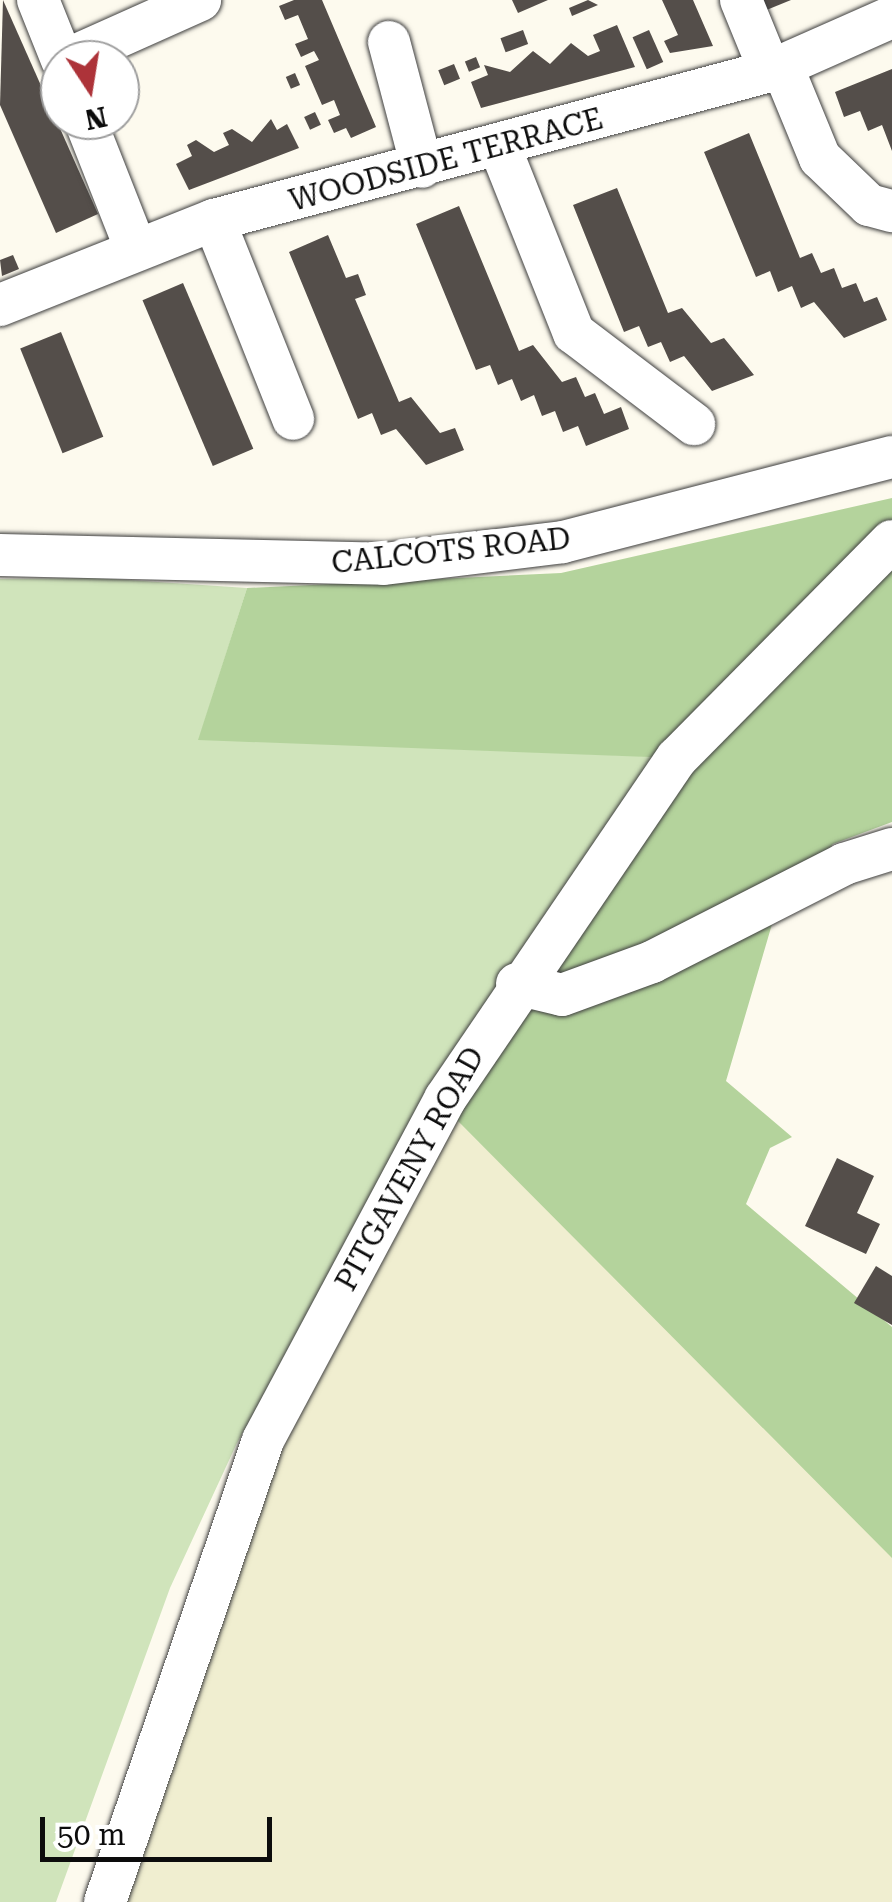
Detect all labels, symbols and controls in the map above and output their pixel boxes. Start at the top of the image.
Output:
north arrow [40,40,140,140]
text: N [82,99,110,136]
street label: WOODSIDE TERRACE [285,101,607,219]
street label: CALCOTS ROAD [330,521,572,581]
street label: PITGAVENY ROAD [328,1041,492,1297]
scale bar [45,1797,278,1859]
text: 50 m [57,1817,126,1852]

